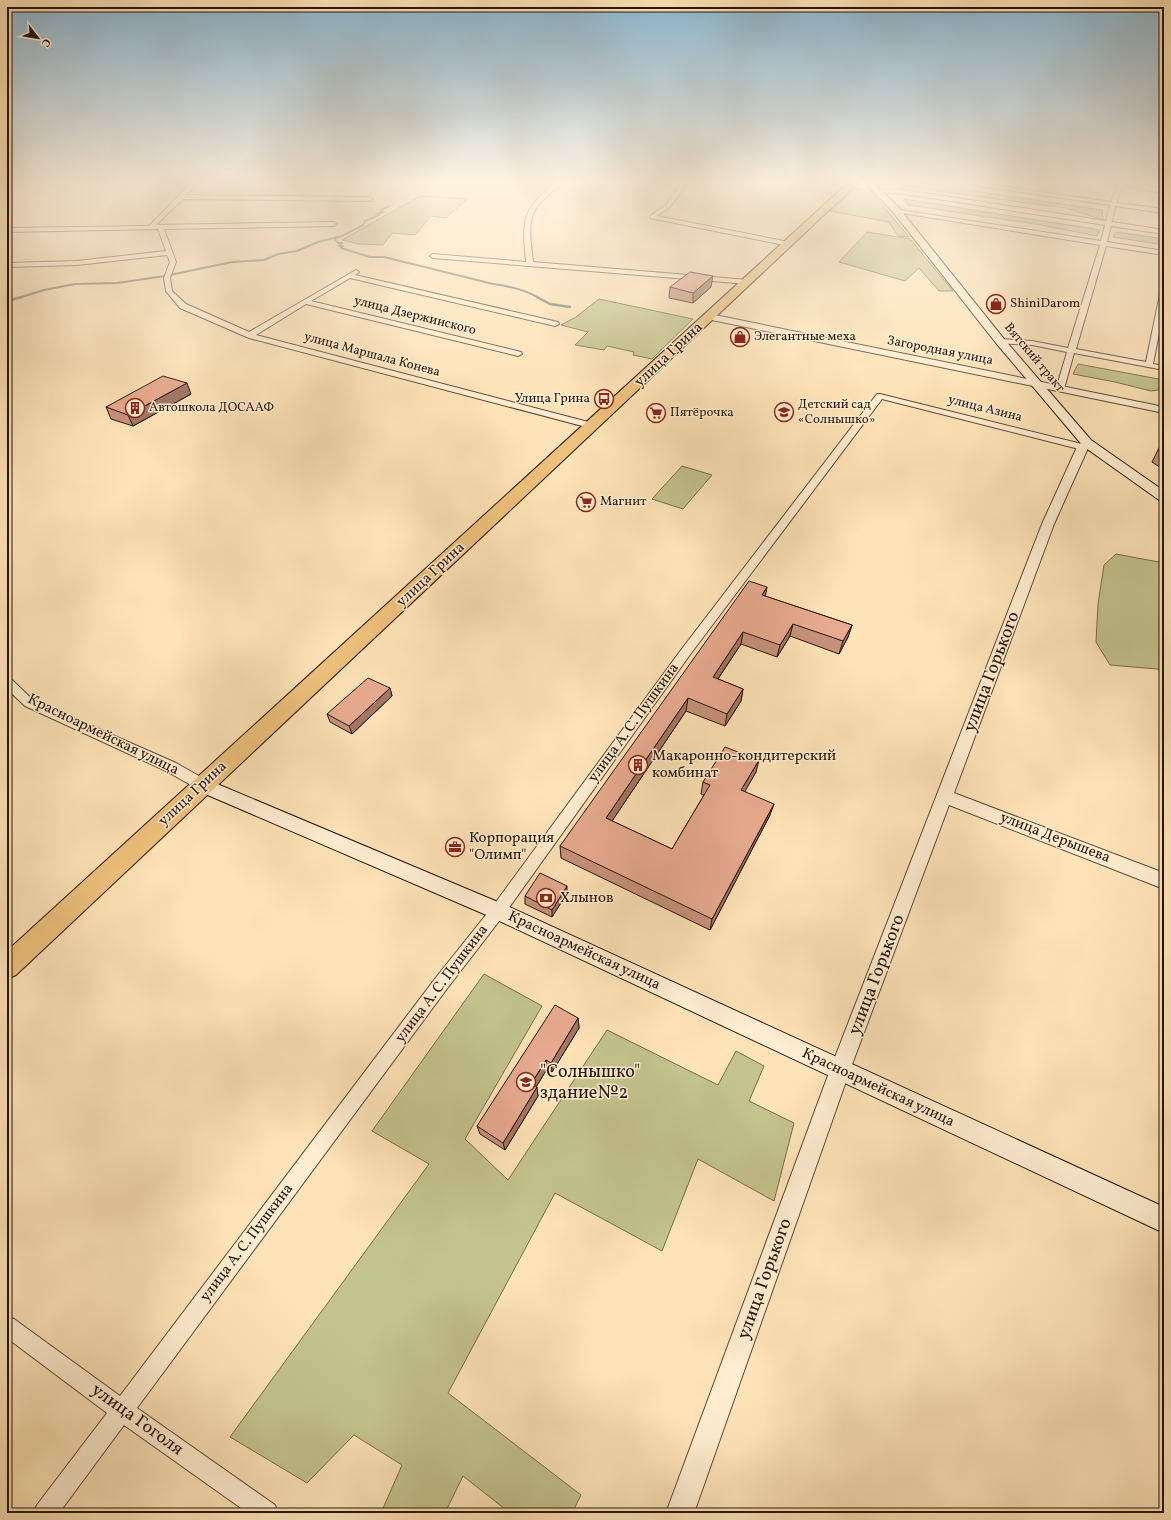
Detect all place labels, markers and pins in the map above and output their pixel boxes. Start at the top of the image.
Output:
shop icon: ShiniDarom [985,293,1007,315]
place label: ShiniDarom [1010,295,1081,313]
shop icon: Элегантные меха [729,326,751,348]
place label: Элегантные меха [754,328,856,346]
bus stop icon: Улица Грина [593,388,615,410]
place label: Улица Грина [515,390,590,408]
place label: Детский сад «Солнышко» [798,396,875,429]
building icon: Автошкола ДОСААФ [124,397,146,419]
place label: Автошкола ДОСААФ [149,399,275,417]
school or university icon: Детский сад «Солнышко» [773,401,795,423]
supermarket icon: Пятёрочка [645,402,667,424]
place label: Пятёрочка [670,404,734,422]
supermarket icon: Магнит [575,491,597,513]
place label: Магнит [600,493,647,511]
place label: Макаронно-кондитерский комбинат [652,746,836,784]
building icon: Макаронно-кондитерский комбинат [627,754,649,776]
place label: Корпорация "Олимп" [469,828,554,866]
office icon: Корпорация "Олимп" [444,836,466,858]
bank icon: Хлынов [535,887,557,909]
place label: Хлынов [560,888,614,909]
place label: "Солнышко" здание№2 [540,1060,640,1106]
school or university icon: "Солнышко" здание№2 [515,1071,537,1093]

